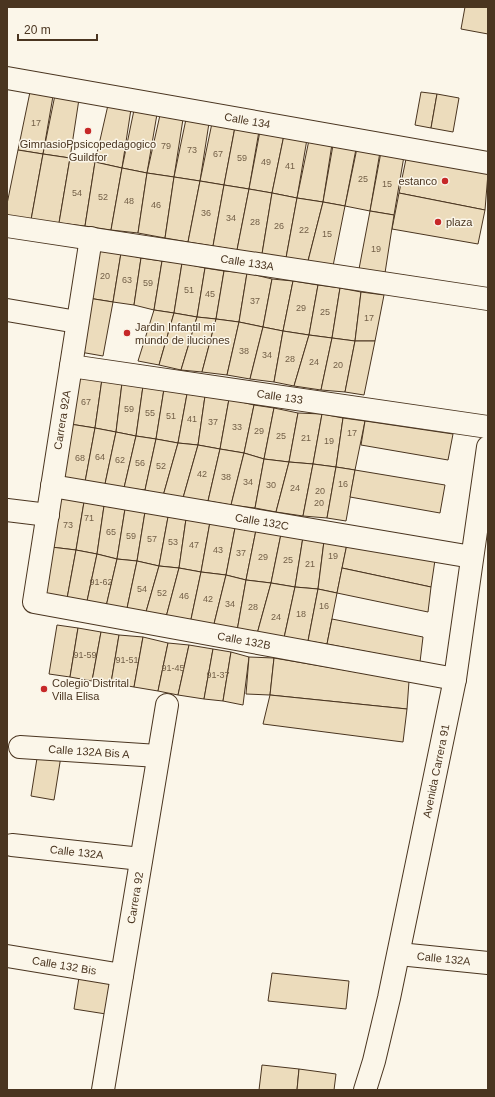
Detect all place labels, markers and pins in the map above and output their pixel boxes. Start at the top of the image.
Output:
marker: GimnasioPpsicopedagogico Guildfor [83,126,93,136]
place label: GimnasioPpsicopedagogico Guildfor [20,138,156,163]
place label: estanco [398,175,437,187]
marker: estanco [440,176,450,186]
place label: plaza [446,216,473,228]
marker: plaza [433,217,443,227]
place label: Jardin Infantil mi mundo de iluciones [135,321,230,346]
marker: Jardin Infantil mi mundo de iluciones [122,328,132,338]
place label: Colegio Distrital Villa Elisa [52,677,129,702]
marker: Colegio Distrital Villa Elisa [39,684,49,694]

